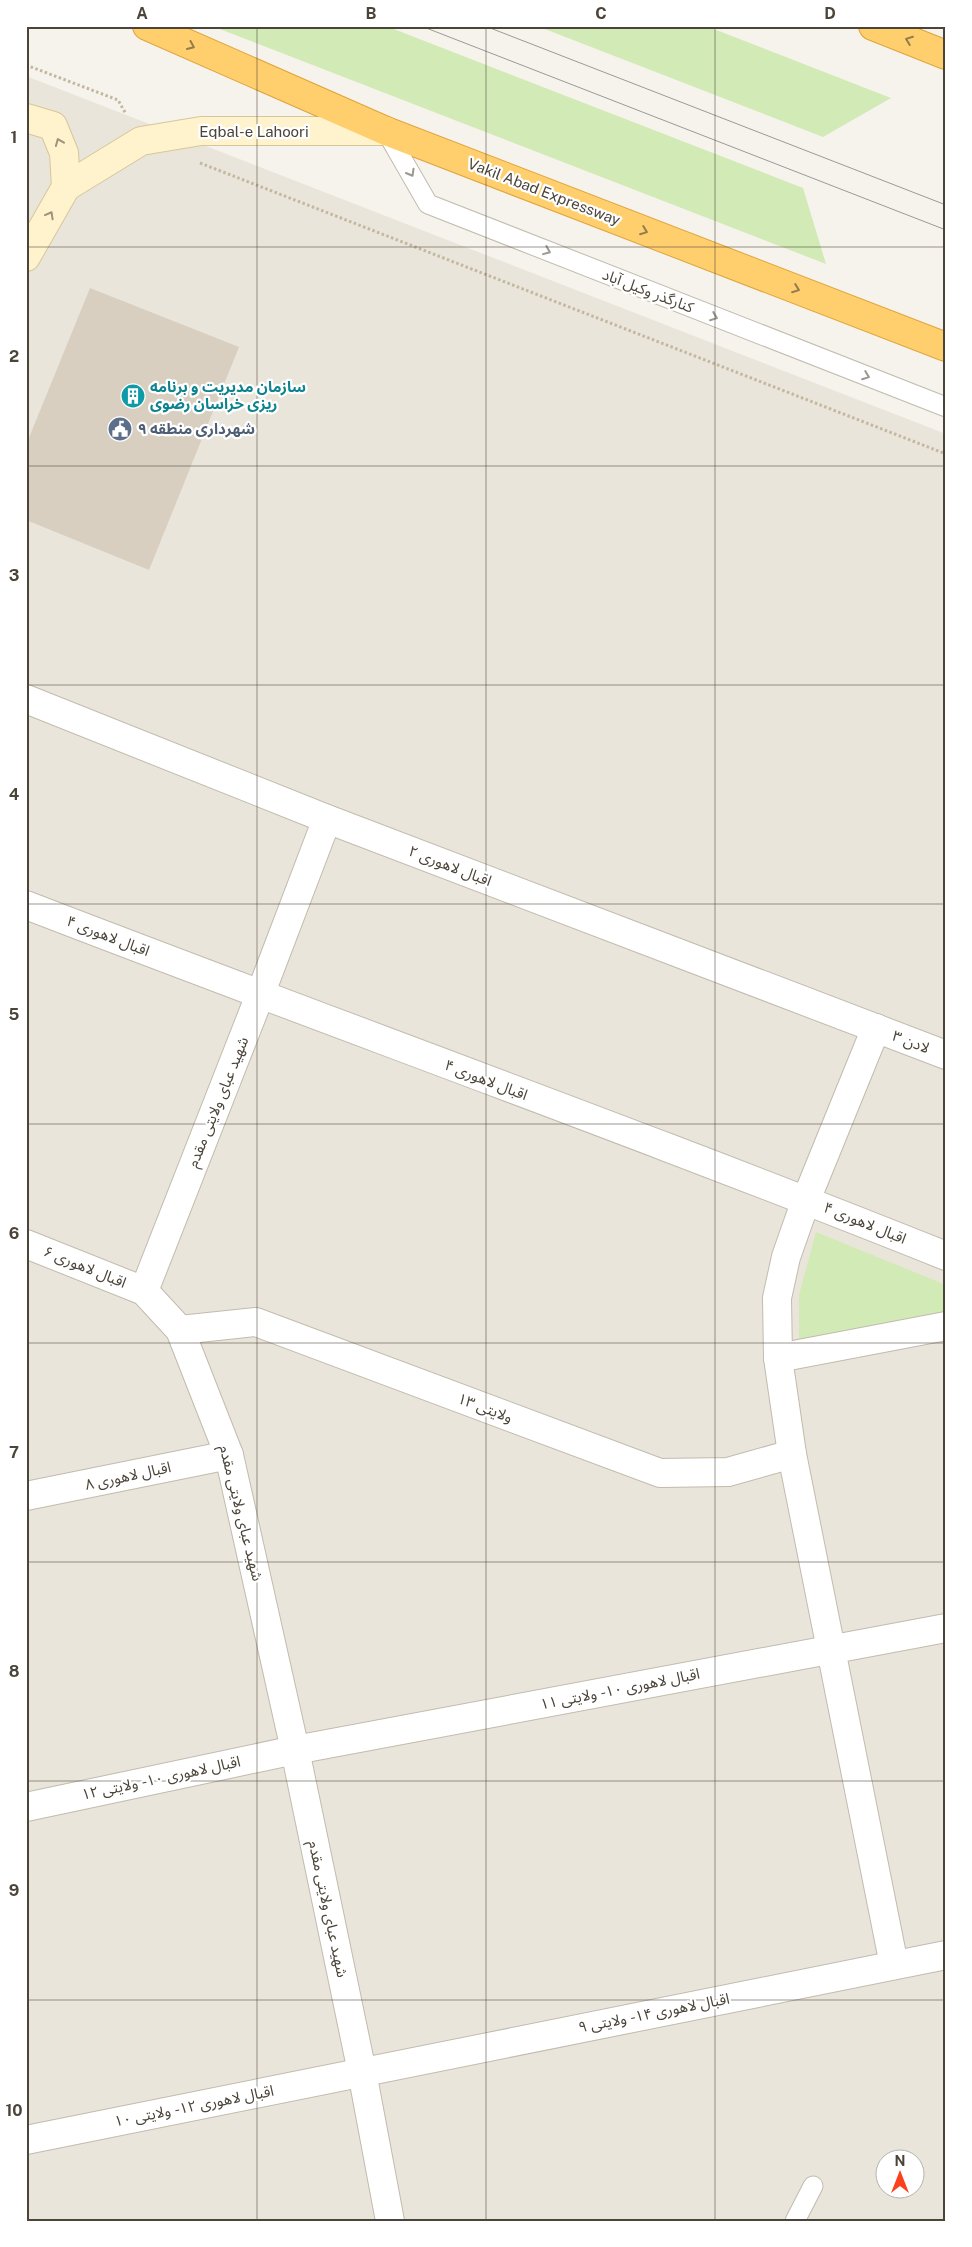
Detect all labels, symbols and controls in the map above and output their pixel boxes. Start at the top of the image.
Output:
text: A [136,4,148,23]
text: B [366,4,377,23]
text: C [595,4,607,23]
text: D [824,4,836,23]
one-way arrow [905,36,914,47]
one-way arrow [186,39,195,50]
street label: Eqbal-e Lahoori [199,123,309,140]
text: 1 [11,128,17,147]
one-way arrow [55,139,65,147]
street label: Vakil Abad Expressway [466,155,623,228]
one-way arrow [404,168,414,177]
one-way arrow [44,211,54,220]
one-way arrow [639,224,648,235]
one-way arrow [542,245,551,255]
street label: کنارگذر وکیل آباد [600,265,697,317]
one-way arrow [791,283,800,293]
one-way arrow [709,311,718,321]
text: 2 [9,347,19,366]
one-way arrow [861,370,869,380]
place label: سازمان مدیریت و برنامه ریزی خراسان رضوی [150,378,306,413]
building icon: سازمان مدیریت و برنامه ریزی خراسان رضوی [120,383,146,409]
public building icon: شهرداری منطقه ۹ [107,416,133,442]
place label: شهرداری منطقه ۹ [138,420,255,438]
text: 3 [9,566,19,585]
text: 4 [9,785,20,804]
street label: اقبال لاهوری ۲ [406,842,494,890]
street label: اقبال لاهوری ۴ [64,912,152,960]
text: 5 [9,1005,20,1024]
street label: لادن ۳ [890,1027,932,1057]
street label: شهید عبای ولایتی مقدم [184,1034,254,1171]
street label: اقبال لاهوری ۴ [442,1056,530,1104]
street label: اقبال لاهوری ۴ [821,1198,909,1248]
text: 6 [9,1224,19,1243]
street label: اقبال لاهوری ۶ [41,1242,129,1292]
street label: ولایتی ۱۳ [455,1389,515,1427]
text: 7 [9,1443,19,1462]
street label: شهید عبای ولایتی مقدم [213,1443,267,1584]
street label: اقبال لاهوری ۸ [83,1458,173,1494]
text: 8 [9,1662,20,1681]
street label: اقبال لاهوری ۱۰ - ولایتی ۱۱ [539,1665,701,1713]
street label: اقبال لاهوری ۱۰ - ولایتی ۱۲ [80,1752,242,1804]
street label: شهید عبای ولایتی مقدم [303,1839,351,1980]
text: 9 [9,1881,19,1900]
street label: اقبال لاهوری ۱۴ - ولایتی ۹ [577,1990,731,2036]
street label: اقبال لاهوری ۱۲ - ولایتی ۱۰ [113,2082,275,2130]
text: 10 [5,2101,23,2120]
north arrow [874,2150,924,2200]
text: N [895,2153,905,2169]

